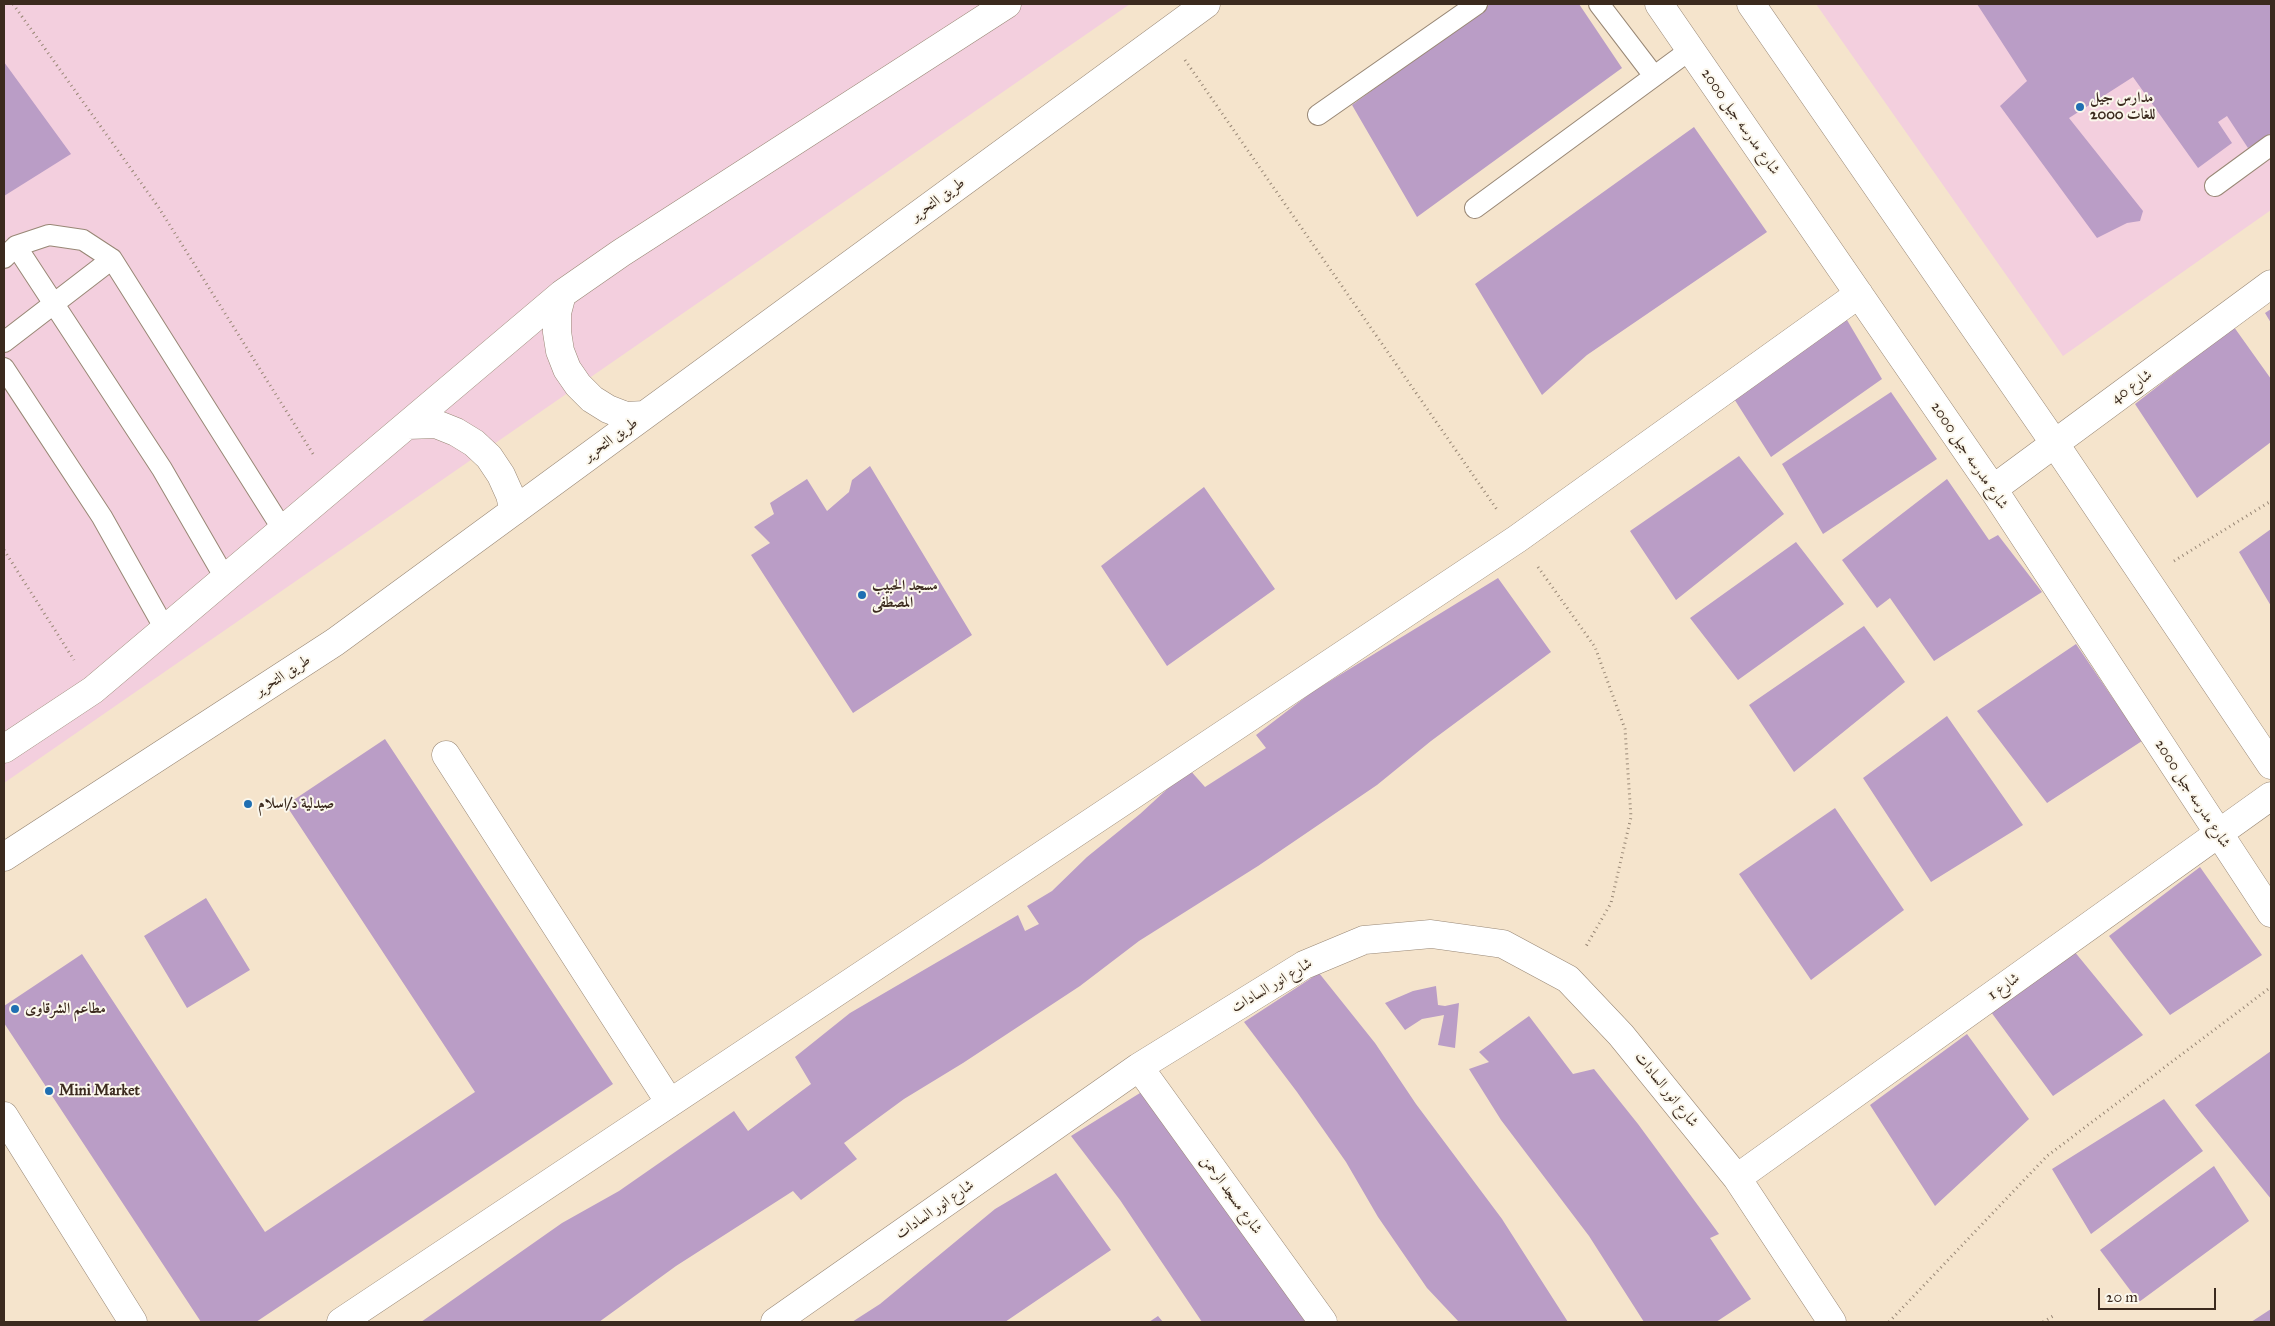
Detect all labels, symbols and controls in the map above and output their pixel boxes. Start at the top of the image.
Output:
street label: شارع مدرسه جيل 2000 [1697,65,1783,179]
place label: مدارس جيل 2000 للغات [2090,89,2155,124]
marker: مدارس جيل 2000 للغات [2074,101,2086,113]
street label: طريق التحرير [907,174,969,226]
street label: شارع 40 [2108,366,2156,408]
street label: شارع مدرسه جيل 2000 [1926,399,2012,513]
street label: طريق التحرير [580,414,642,466]
place label: مسجد الحبيب المصطفى [872,577,938,612]
marker: مسجد الحبيب المصطفى [856,589,868,601]
street label: طريق التحرير [252,651,314,701]
street label: شارع مدرسه جيل 2000 [2150,736,2234,852]
place label: صيدلية د/اسلام [258,795,334,813]
marker: صيدلية د/اسلام [242,798,254,810]
street label: شارع انور السادات [1228,955,1316,1017]
street label: شارع 1 [1984,969,2024,1005]
place label: مطاعم الشرقاوى [25,1000,106,1018]
marker: مطاعم الشرقاوى [9,1003,21,1015]
street label: شارع انور السادات [1630,1049,1702,1131]
place label: Mini Market [59,1082,140,1100]
marker: Mini Market [43,1085,55,1097]
street label: شارع مسجد الرحمن [1196,1152,1266,1238]
street label: شارع انور السادات [892,1176,978,1244]
scale bar [2100,1278,2218,1310]
text: 20 m [2106,1288,2138,1306]

